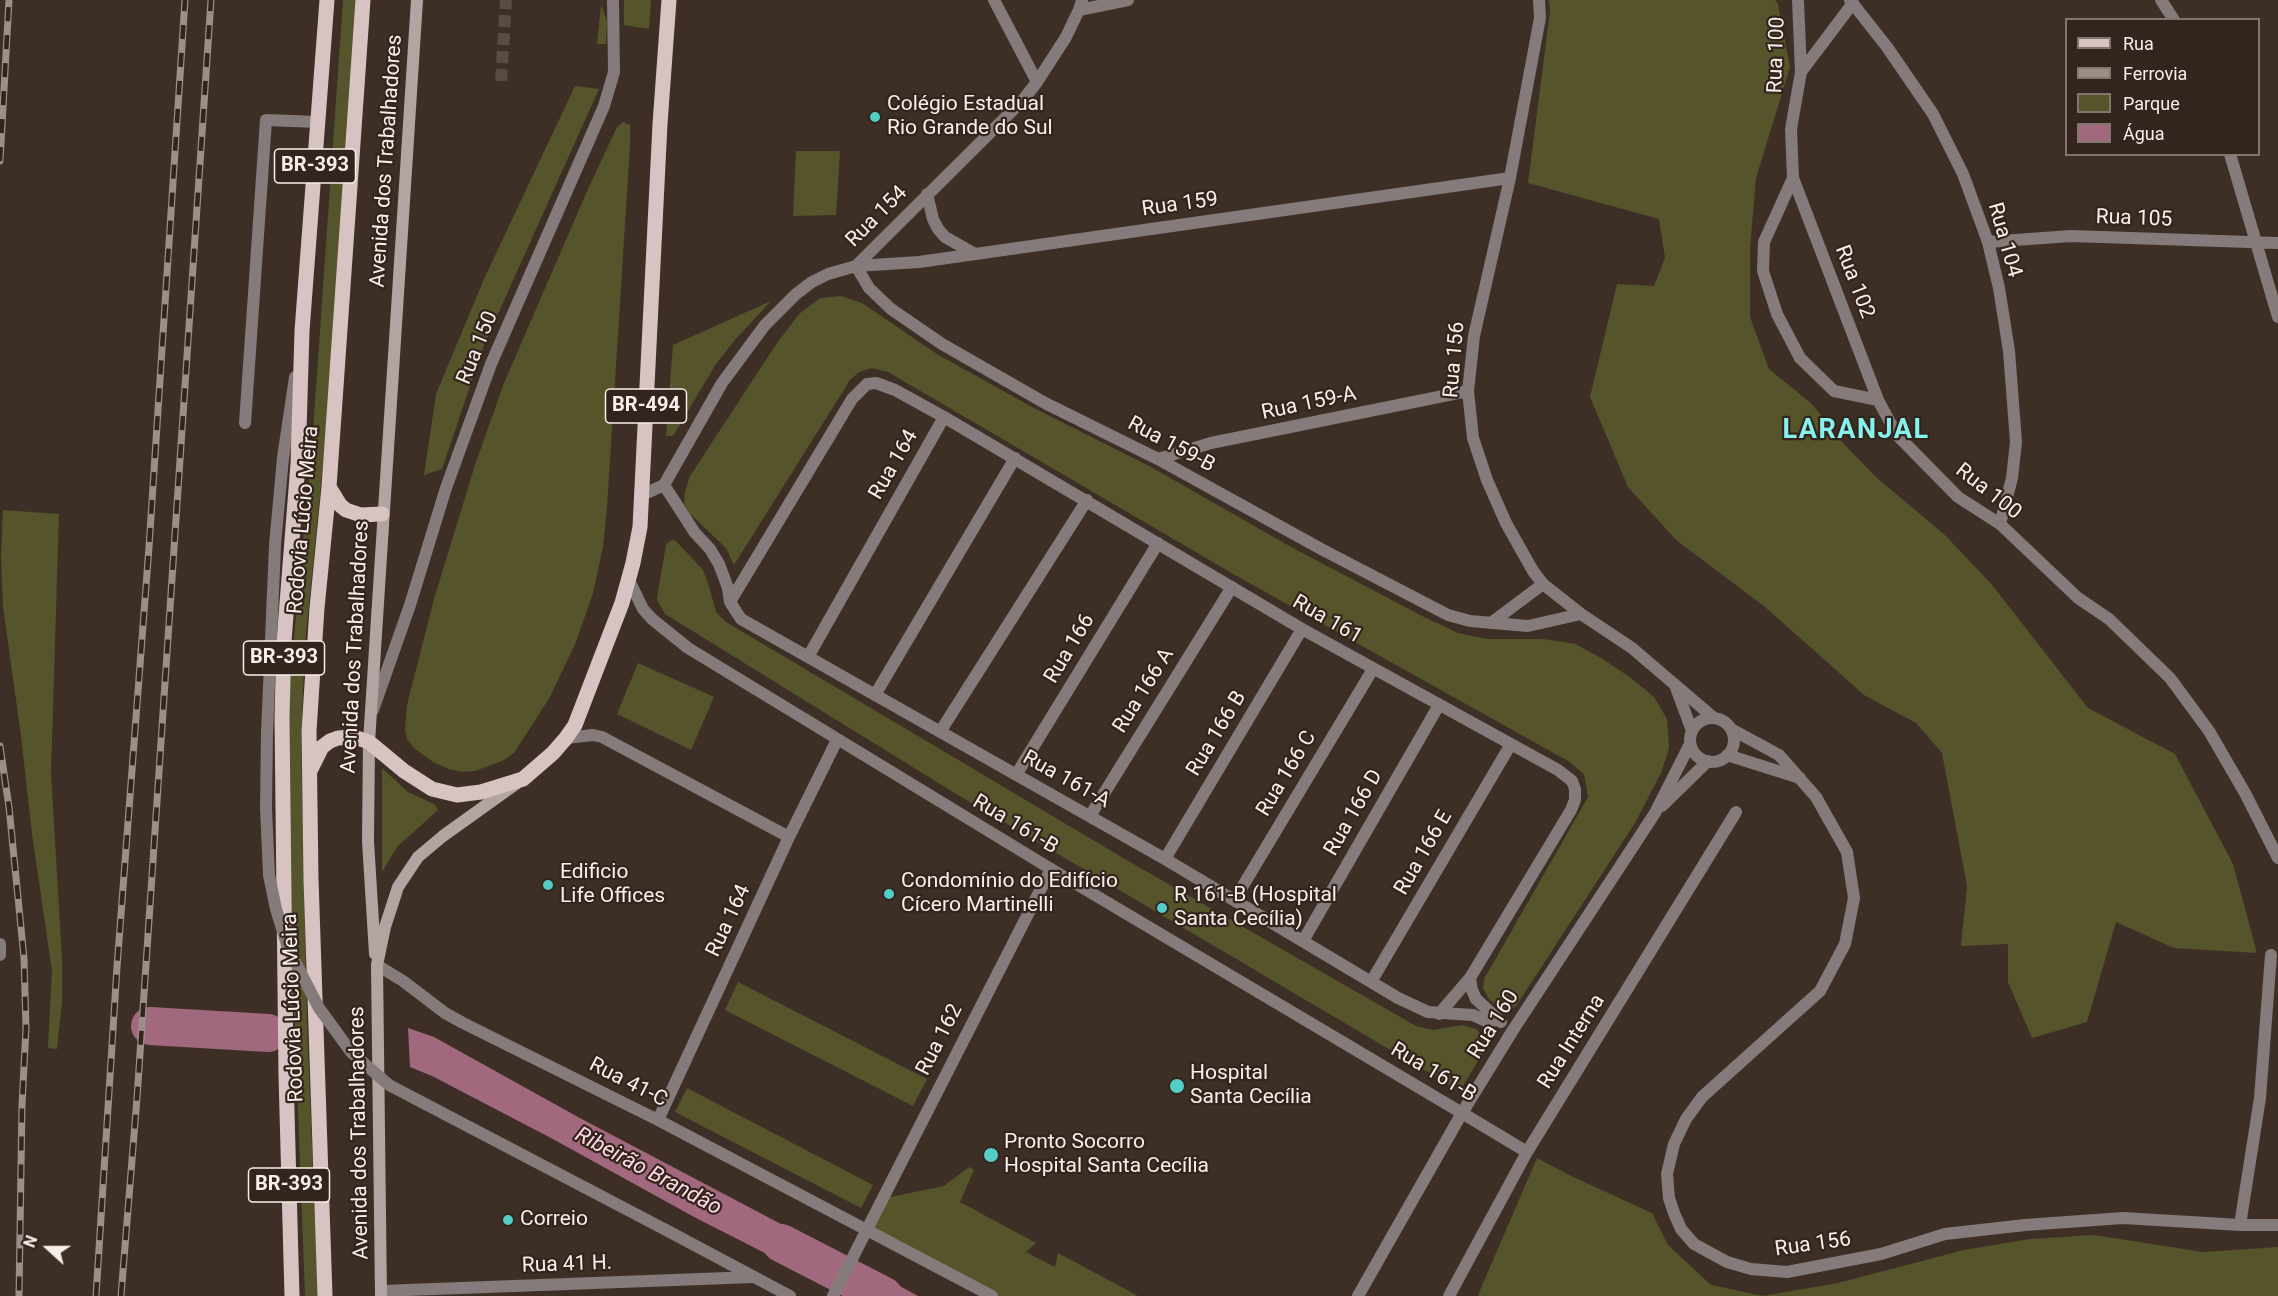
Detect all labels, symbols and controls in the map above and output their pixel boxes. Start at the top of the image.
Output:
street label: Rua 100 [1763,16,1791,94]
legend [2065,18,2260,156]
text: Rua [2123,33,2154,54]
street label: Avenida dos Trabalhadores [366,34,408,288]
text: Ferrovia [2123,63,2187,84]
place label: Colégio Estadual Rio Grande do Sul [887,92,1053,142]
text: Parque [2123,93,2180,114]
marker: Colégio Estadual Rio Grande do Sul [868,110,882,124]
text: Água [2123,123,2165,144]
road number: BR-393 [274,149,356,183]
street label: Rua 154 [841,181,913,253]
street label: Rua 159 [1140,187,1220,223]
street label: Rua 104 [1981,200,2027,280]
street label: Rua 105 [2095,205,2173,233]
street label: Rua 102 [1829,242,1879,322]
street label: Rua 150 [452,308,504,388]
street label: Rua 156 [1439,321,1471,399]
street label: Rua 159-A [1259,382,1359,426]
road number: BR-494 [606,389,686,423]
street label: Rua 159-B [1123,411,1219,479]
district label: LARANJAL [1782,415,1930,447]
street label: Rodovia Lúcio Meira [283,425,325,615]
street label: Rua 164 [864,426,924,504]
street label: Rua 100 [1950,459,2026,525]
street label: Avenida dos Trabalhadores [337,520,375,774]
street label: Rua 161 [1288,590,1366,650]
street label: Rua 166 [1039,610,1101,688]
road number: BR-393 [244,641,324,675]
street label: Rua 166 A [1108,644,1180,738]
street label: Rua 166 B [1182,687,1252,781]
street label: Rua 166 C [1252,727,1322,821]
street label: Rua 161-A [1018,746,1114,814]
street label: Rua 166 D [1319,765,1389,861]
street label: Rua 161-B [968,790,1062,860]
street label: Rua 166 E [1390,806,1458,900]
place label: Edificio Life Offices [560,860,665,910]
place label: Condomínio do Edifício Cícero Martinelli [901,869,1118,919]
marker: Edificio Life Offices [541,878,555,892]
street label: Rua 164 [701,881,757,961]
place label: R 161-B (Hospital Santa Cecília) [1174,883,1337,933]
marker: Condomínio do Edifício Cícero Martinelli [882,887,896,901]
marker: R 161-B (Hospital Santa Cecília) [1155,901,1169,915]
street label: Rodovia Lúcio Meira [278,913,310,1103]
street label: Rua 160 [1463,986,1525,1064]
street label: Rua Interna [1533,990,1611,1094]
street label: Rua 162 [911,1000,969,1080]
street label: Avenida dos Trabalhadores [345,1006,375,1260]
street label: Rua 161-B [1386,1038,1480,1108]
street label: Rua 41-C [585,1053,671,1113]
place label: Hospital Santa Cecília [1190,1061,1312,1111]
marker: Hospital Santa Cecília [1168,1077,1186,1095]
water label: Ribeirão Brandão [570,1122,726,1222]
place label: Pronto Socorro Hospital Santa Cecília [1004,1130,1209,1180]
marker: Pronto Socorro Hospital Santa Cecília [982,1146,1000,1164]
road number: BR-393 [248,1168,330,1202]
place label: Correio [520,1207,588,1233]
marker: Correio [501,1213,515,1227]
north arrow [18,1218,78,1278]
street label: Rua 156 [1773,1227,1853,1263]
text: N [20,1233,42,1250]
street label: Rua 41 H. [521,1251,613,1279]

